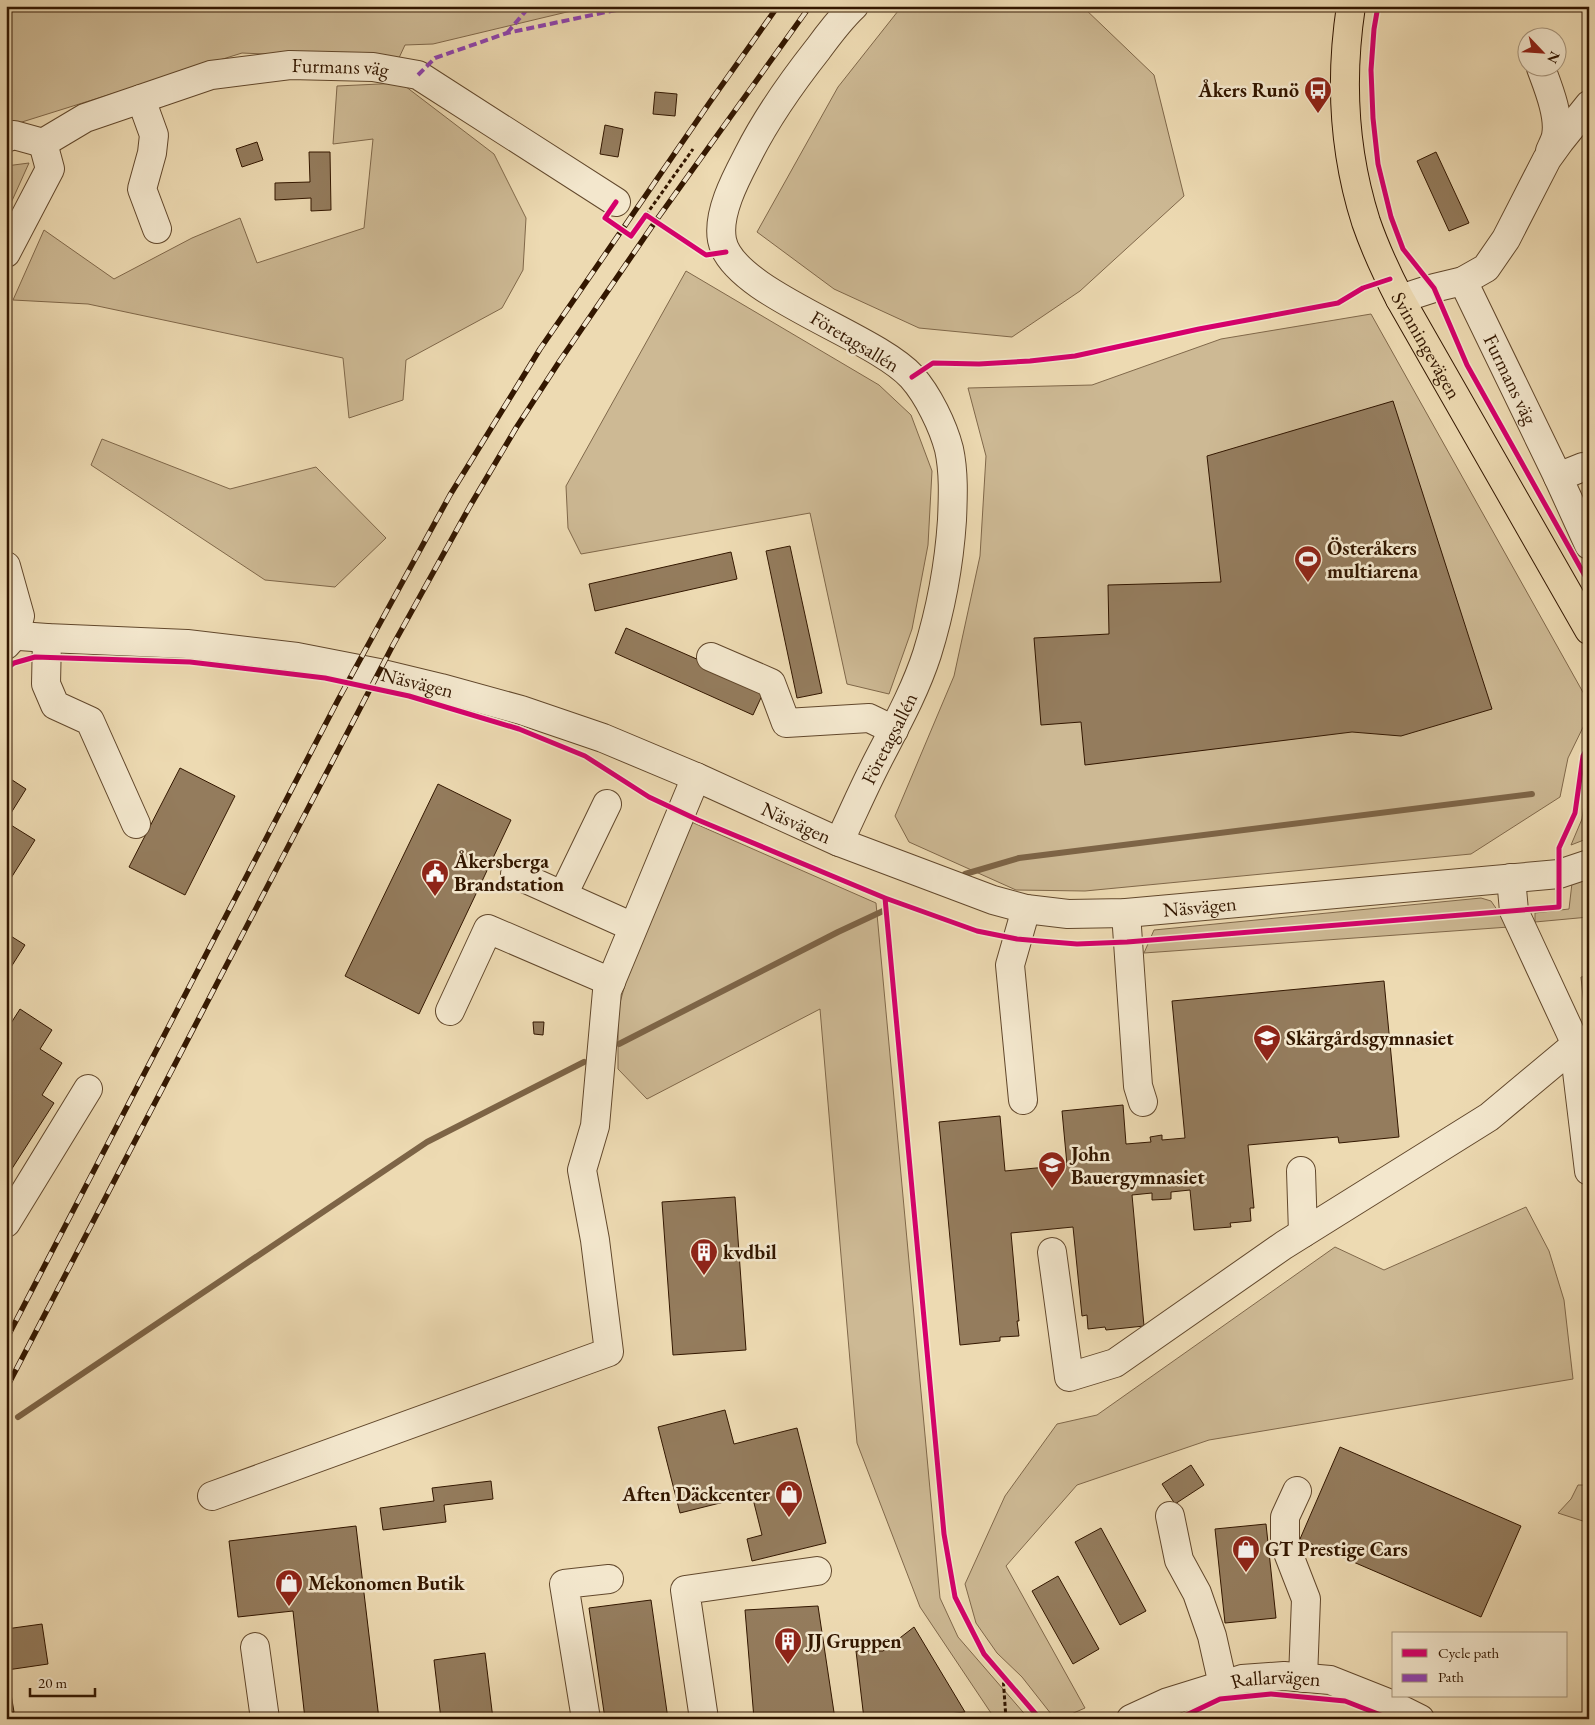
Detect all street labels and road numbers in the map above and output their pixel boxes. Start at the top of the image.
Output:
street label: Furmans väg [291,52,391,83]
street label: Svinningevägen [1385,287,1468,404]
street label: Företagsallén [806,304,905,378]
street label: Furmans väg [1478,330,1544,429]
street label: Näsvägen [378,661,457,704]
street label: Företagsallén [855,688,923,789]
street label: Näsvägen [757,795,836,850]
street label: Näsvägen [1162,890,1238,923]
street label: Rallarvägen [1227,1663,1322,1695]

